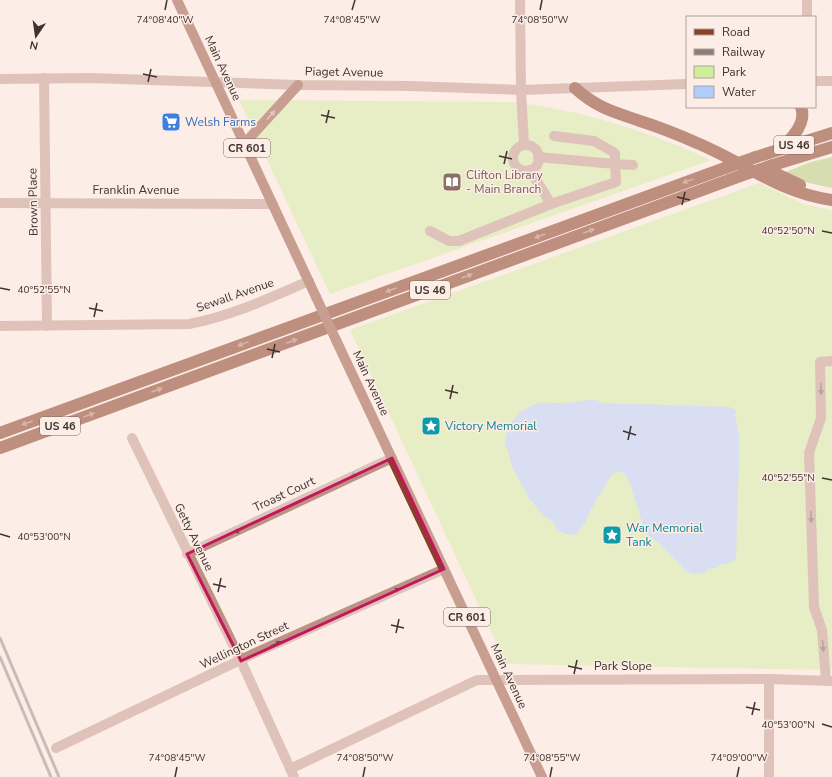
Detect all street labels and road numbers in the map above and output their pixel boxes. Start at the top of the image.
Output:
street label: Main Avenue [201,33,245,103]
street label: Piaget Avenue [305,63,383,81]
road number: US 46 [774,136,814,154]
road number: CR 601 [224,139,270,157]
street label: Brown Place [24,168,42,236]
street label: Franklin Avenue [93,182,179,198]
street label: Sewall Avenue [194,274,276,316]
road number: US 46 [410,281,450,299]
street label: Main Avenue [349,348,393,418]
road number: US 46 [40,417,80,435]
street label: Troast Court [251,472,318,515]
street label: Getty Avenue [171,500,217,574]
road number: CR 601 [444,608,490,626]
street label: Wellington Street [197,617,292,673]
street label: Main Avenue [487,641,531,711]
street label: Park Slope [594,658,652,674]

